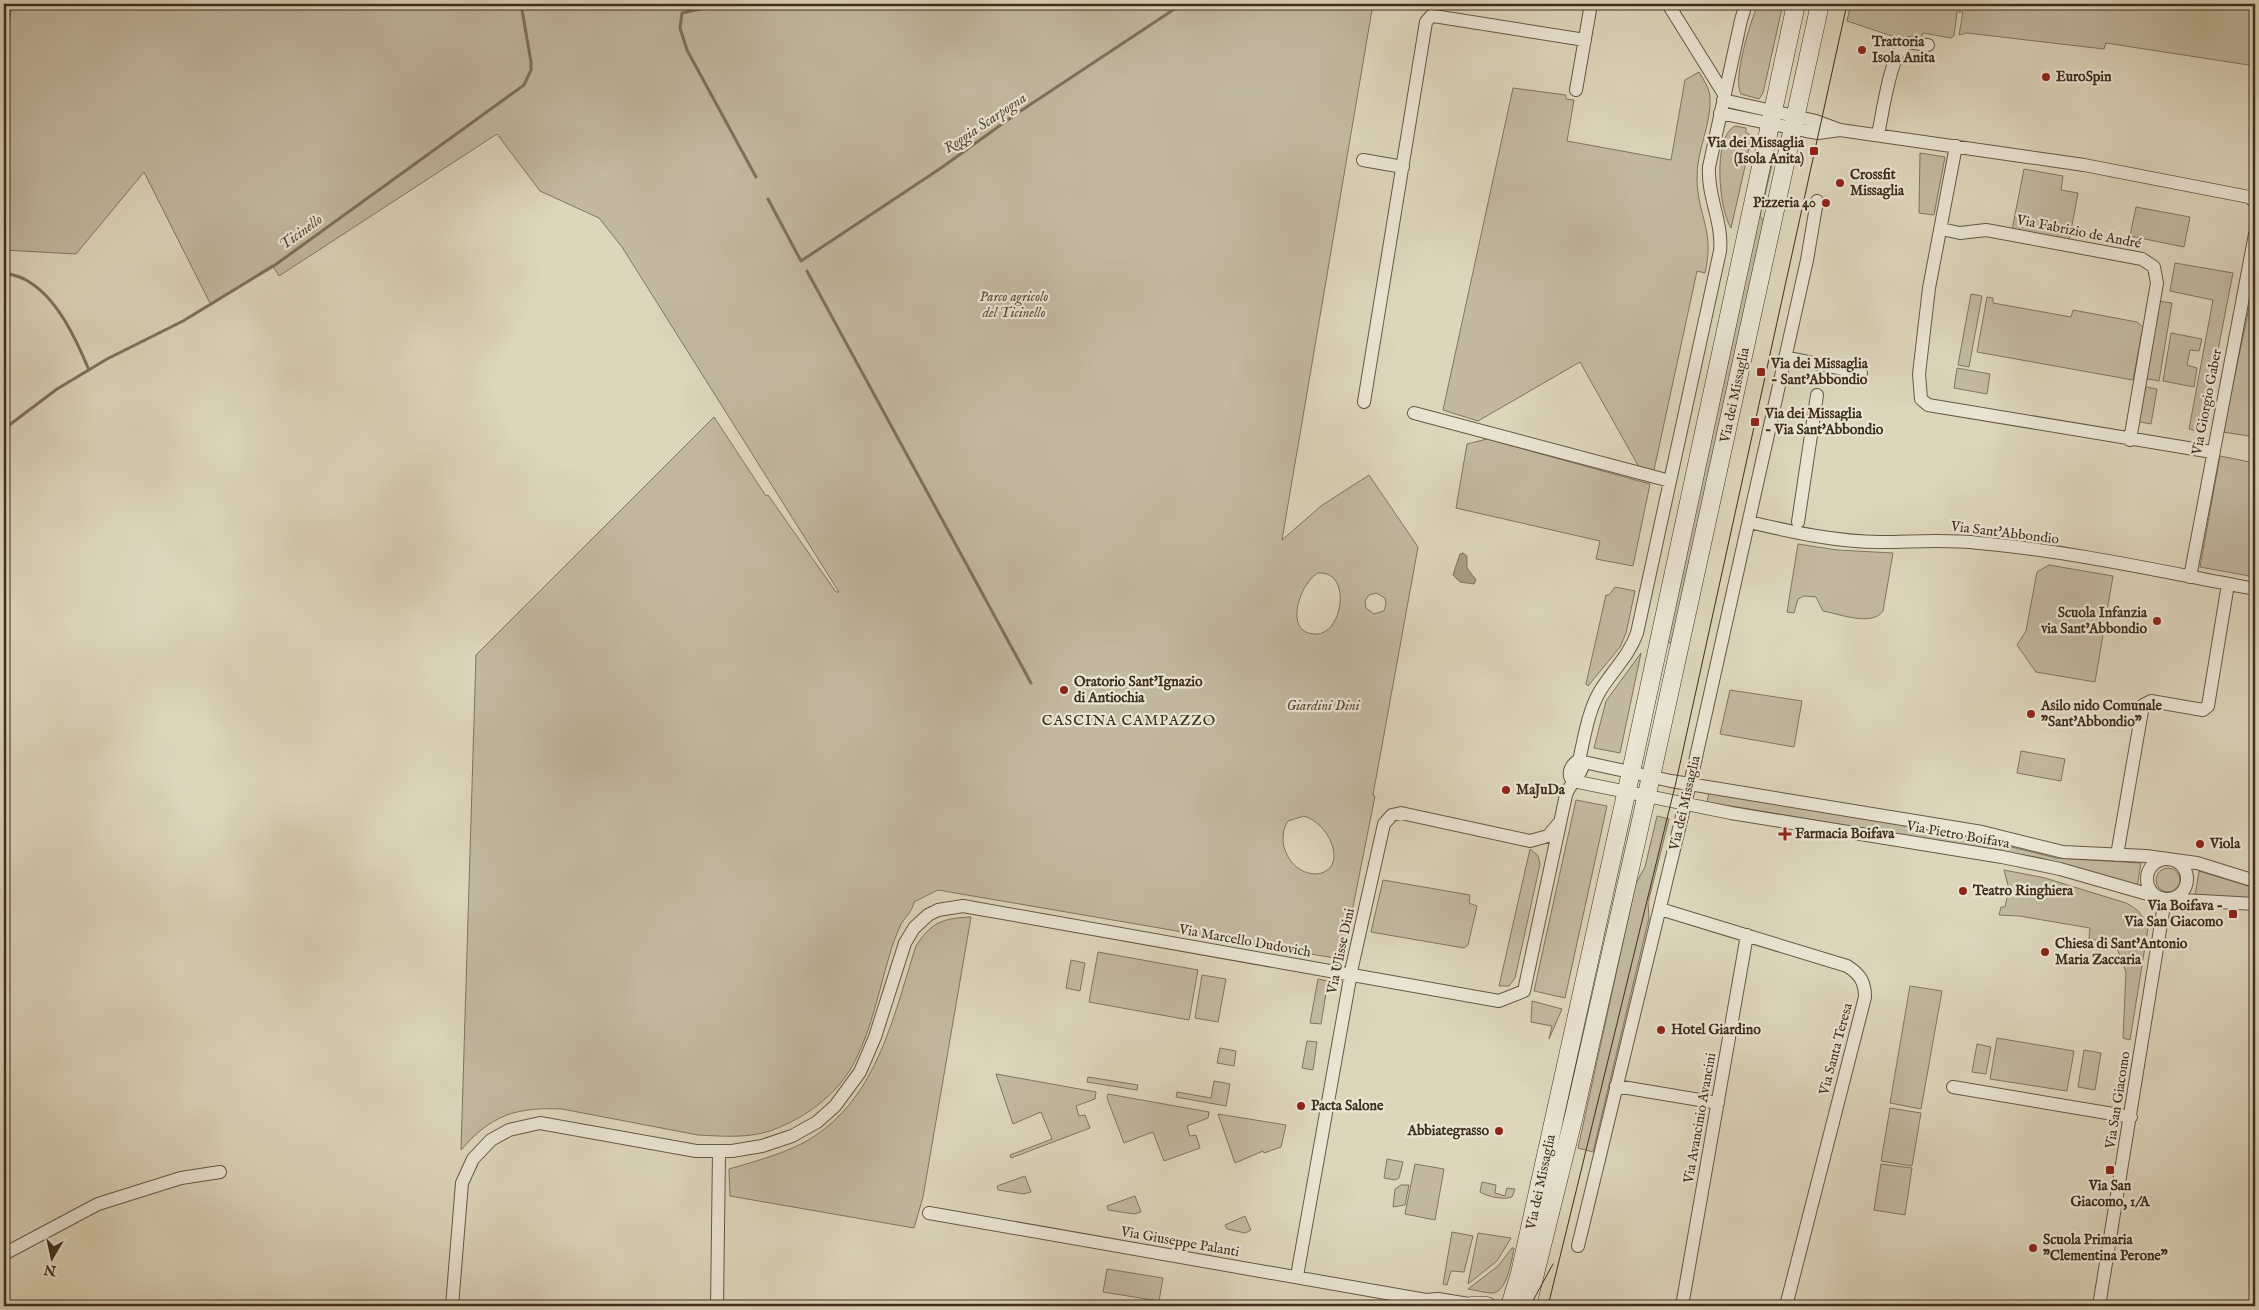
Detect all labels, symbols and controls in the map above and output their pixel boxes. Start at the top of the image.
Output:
place label: Trattoria Isola Anita [1871,33,1936,67]
marker: Trattoria Isola Anita [1856,44,1868,56]
place label: EuroSpin [2056,68,2112,86]
marker: EuroSpin [2040,71,2052,83]
water label: Roggia Scarpogna [940,88,1031,158]
place label: Via dei Missaglia (Isola Anita) [1706,134,1805,168]
marker: Via dei Missaglia (Isola Anita) [1808,145,1820,157]
place label: Crossfit Missaglia [1850,166,1905,200]
marker: Crossfit Missaglia [1834,177,1846,189]
place label: Pizzeria 40 [1753,194,1816,212]
marker: Pizzeria 40 [1820,197,1832,209]
water label: Ticinello [276,210,326,254]
street label: Via Fabrizio de André [2014,211,2143,253]
park label: Parco agricolo del Ticinello [980,288,1048,322]
street label: Via dei Missaglia [1716,345,1754,445]
street label: Via Giorgio Gaber [2188,347,2226,457]
place label: Via dei Missaglia - Sant'Abbondio [1770,355,1869,389]
marker: Via dei Missaglia - Sant'Abbondio [1755,366,1767,378]
place label: Via dei Missaglia - Via Sant'Abbondio [1764,405,1884,439]
marker: Via dei Missaglia - Via Sant'Abbondio [1749,416,1761,428]
street label: Via Sant'Abbondio [1949,517,2061,549]
place label: Scuola Infanzia via Sant'Abbondio [2040,604,2148,638]
marker: Scuola Infanzia via Sant'Abbondio [2151,615,2163,627]
place label: Oratorio Sant'Ignazio di Antiochia [1074,673,1203,707]
marker: Oratorio Sant'Ignazio di Antiochia [1058,684,1070,696]
park label: Giardini Dini [1286,697,1361,715]
place label: Asilo nido Comunale "Sant'Abbondio" [2040,697,2162,731]
marker: Asilo nido Comunale "Sant'Abbondio" [2025,708,2037,720]
district label: CASCINA CAMPAZZO [1042,711,1216,730]
street label: Via dei Missaglia [1665,753,1705,853]
place label: MaJuDa [1516,781,1566,799]
marker: MaJuDa [1500,784,1512,796]
street label: Via Pietro Boifava [1904,817,2012,853]
place label: Farmacia Boifava [1795,825,1895,843]
marker: Farmacia Boifava [1779,828,1791,840]
place label: Viola [2209,835,2241,853]
marker: Viola [2194,838,2206,850]
place label: Teatro Ringhiera [1972,882,2074,900]
marker: Teatro Ringhiera [1957,885,1969,897]
place label: Via Boifava - Via San Giacomo [2123,897,2223,931]
street label: Via Ulisse Dini [1323,906,1359,996]
marker: Via Boifava - Via San Giacomo [2227,908,2239,920]
street label: Via Marcello Dudovich [1177,920,1313,962]
place label: Chiesa di Sant'Antonio Maria Zaccaria [2055,935,2188,969]
marker: Chiesa di Sant'Antonio Maria Zaccaria [2039,946,2051,958]
street label: Via Santa Teresa [1815,1000,1857,1098]
place label: Hotel Giardino [1671,1021,1761,1039]
marker: Hotel Giardino [1655,1024,1667,1036]
street label: Via San Giacomo [2101,1049,2135,1151]
street label: Via Avancinio Avancini [1679,1051,1720,1186]
place label: Pacta Salone [1311,1097,1384,1115]
marker: Pacta Salone [1295,1100,1307,1112]
place label: Abbiategrasso [1406,1122,1489,1140]
marker: Abbiategrasso [1493,1125,1505,1137]
street label: Via dei Missaglia [1522,1132,1560,1232]
marker: Via San Giacomo, 1/A [2104,1164,2116,1176]
place label: Via San Giacomo, 1/A [2070,1177,2151,1211]
street label: Via Giuseppe Palanti [1118,1223,1241,1261]
place label: Scuola Primaria "Clementina Perone" [2043,1231,2168,1265]
north arrow [28,1232,78,1282]
marker: Scuola Primaria "Clementina Perone" [2027,1242,2039,1254]
text: N [43,1260,59,1280]

